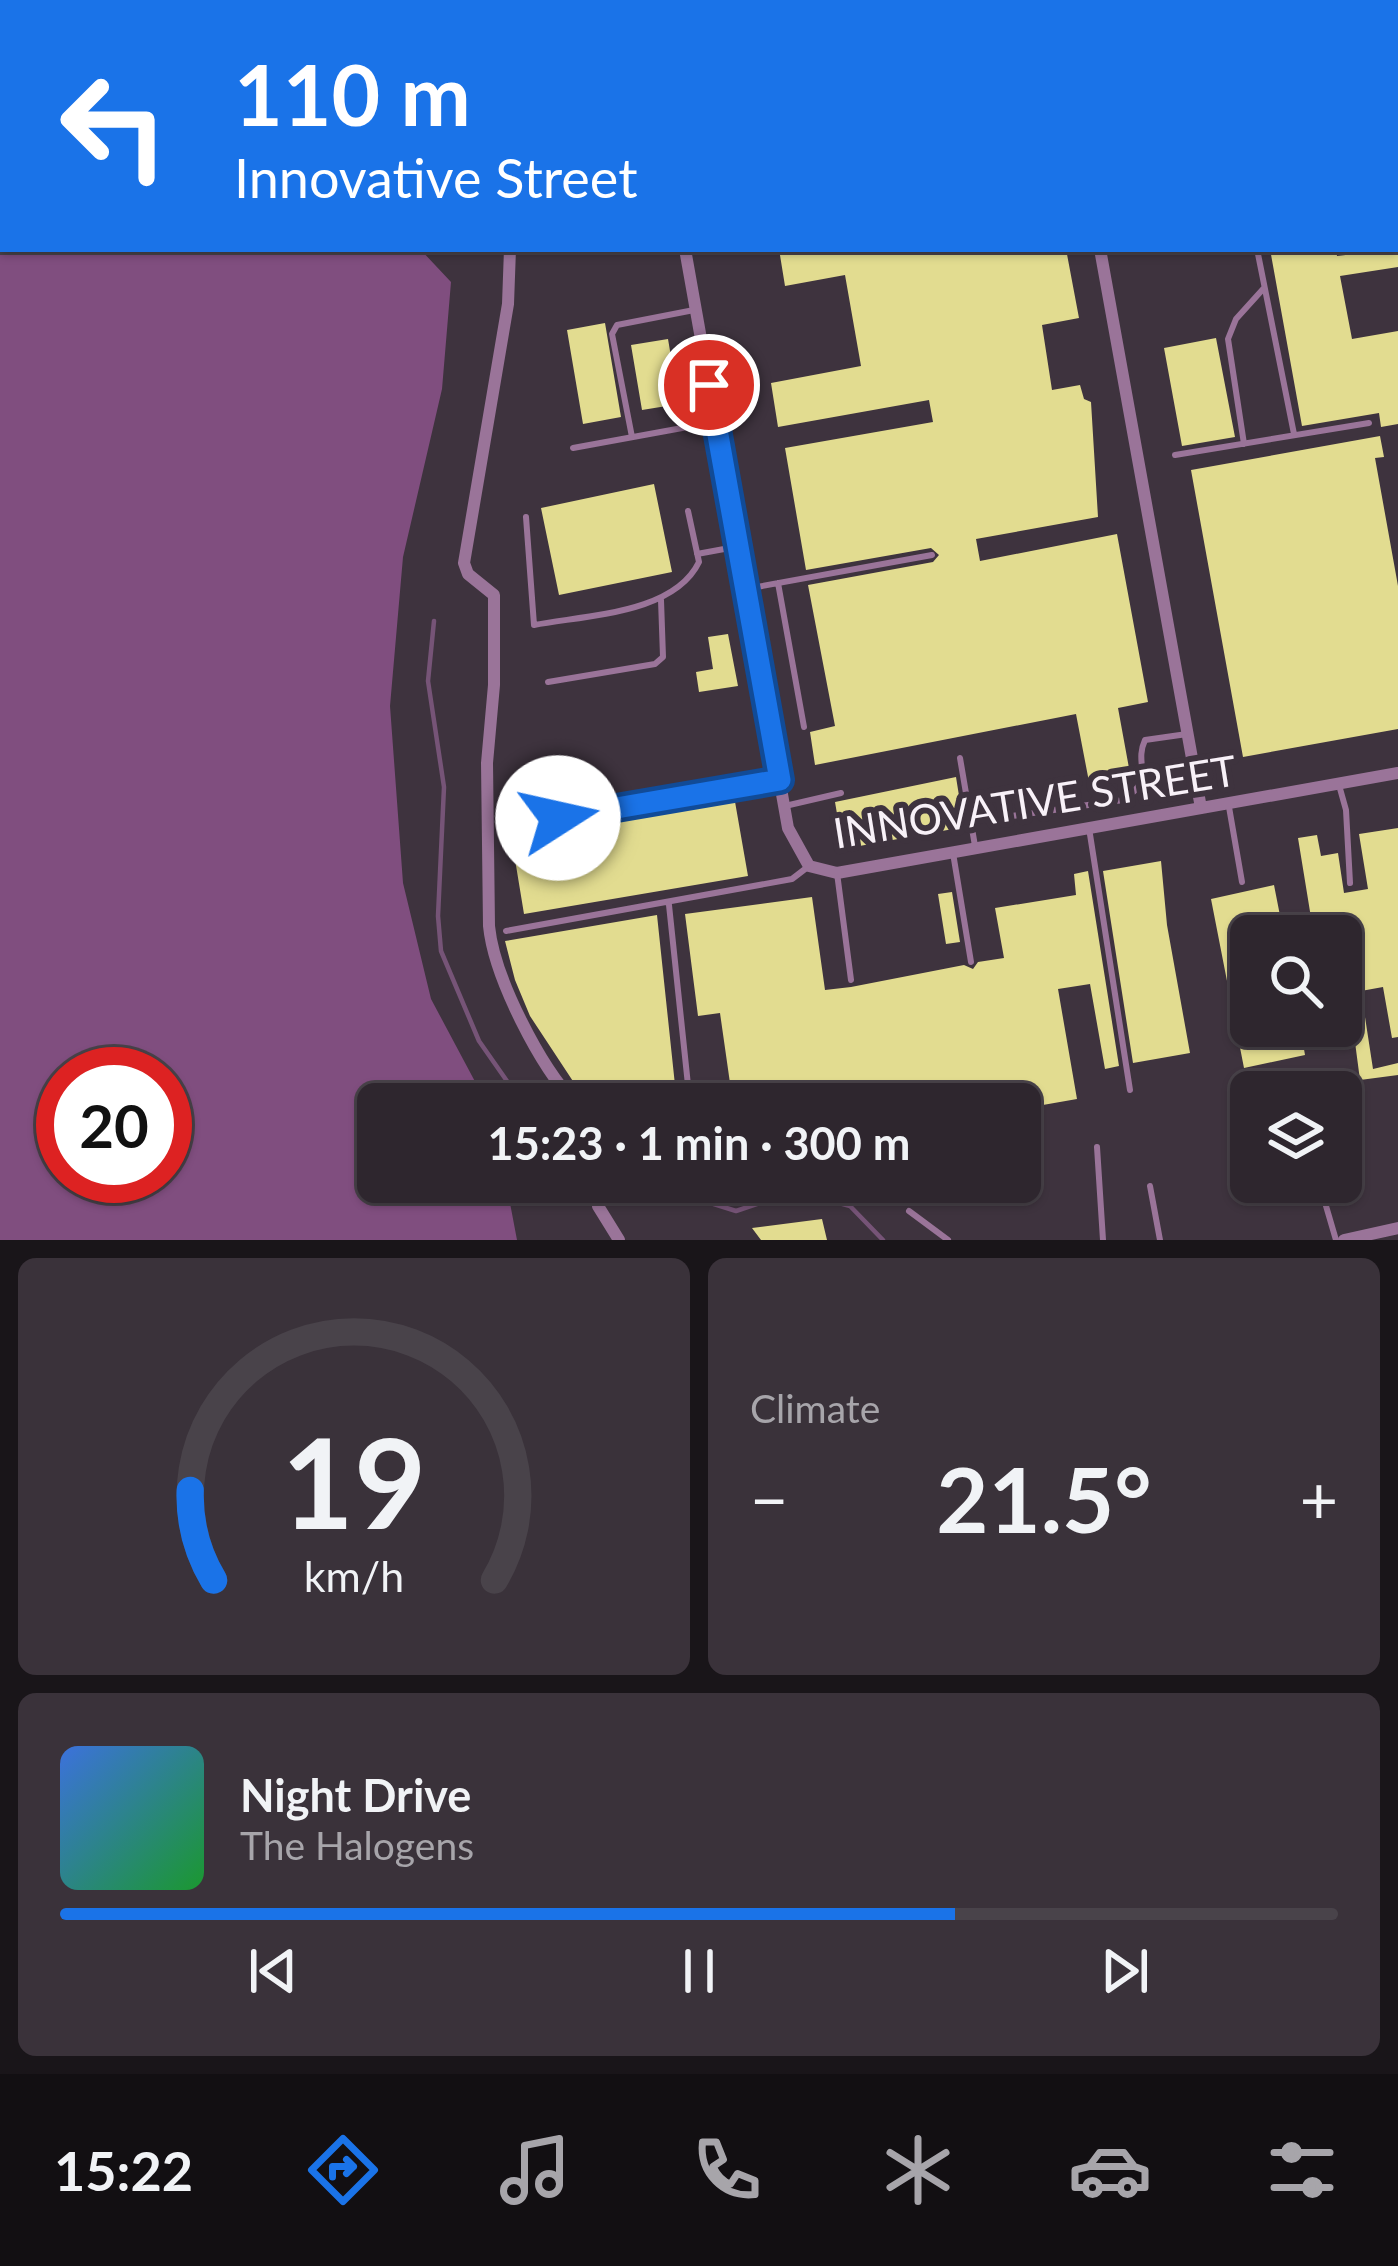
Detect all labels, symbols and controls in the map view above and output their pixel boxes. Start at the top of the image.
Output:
text: 110 m [234,43,471,144]
icon: left [36,48,192,204]
text: Innovative Street [234,145,638,210]
pin [658,334,760,436]
icon: arrive [676,352,742,418]
street label: INNOVATIVE STREET [830,744,1240,858]
position arrow [495,755,621,881]
map controls [1230,915,1362,1203]
button: search [1230,915,1362,1047]
speed limit sign: 20 [36,1047,192,1203]
button: layers [1230,1071,1362,1203]
text: 15:23 · 1 min · 300 m [488,1116,910,1170]
text: Climate [750,1385,880,1431]
text: 19 [282,1406,426,1556]
text: 21.5° [936,1444,1152,1552]
text: − [750,1459,788,1538]
text: + [1300,1459,1338,1538]
text: km/h [304,1549,404,1600]
text: Night Drive [240,1768,471,1822]
text: The Halogens [240,1822,474,1868]
icon: previous [240,1938,306,2004]
icon: pause [666,1938,732,2004]
icon: next [1092,1938,1158,2004]
icon: directions [301,2128,385,2212]
icon: music [493,2128,577,2212]
icon: phone [685,2128,769,2212]
icon: climate [876,2128,960,2212]
icon: car [1068,2128,1152,2212]
icon: filters [1260,2128,1344,2212]
text: 15:22 [54,2138,193,2203]

